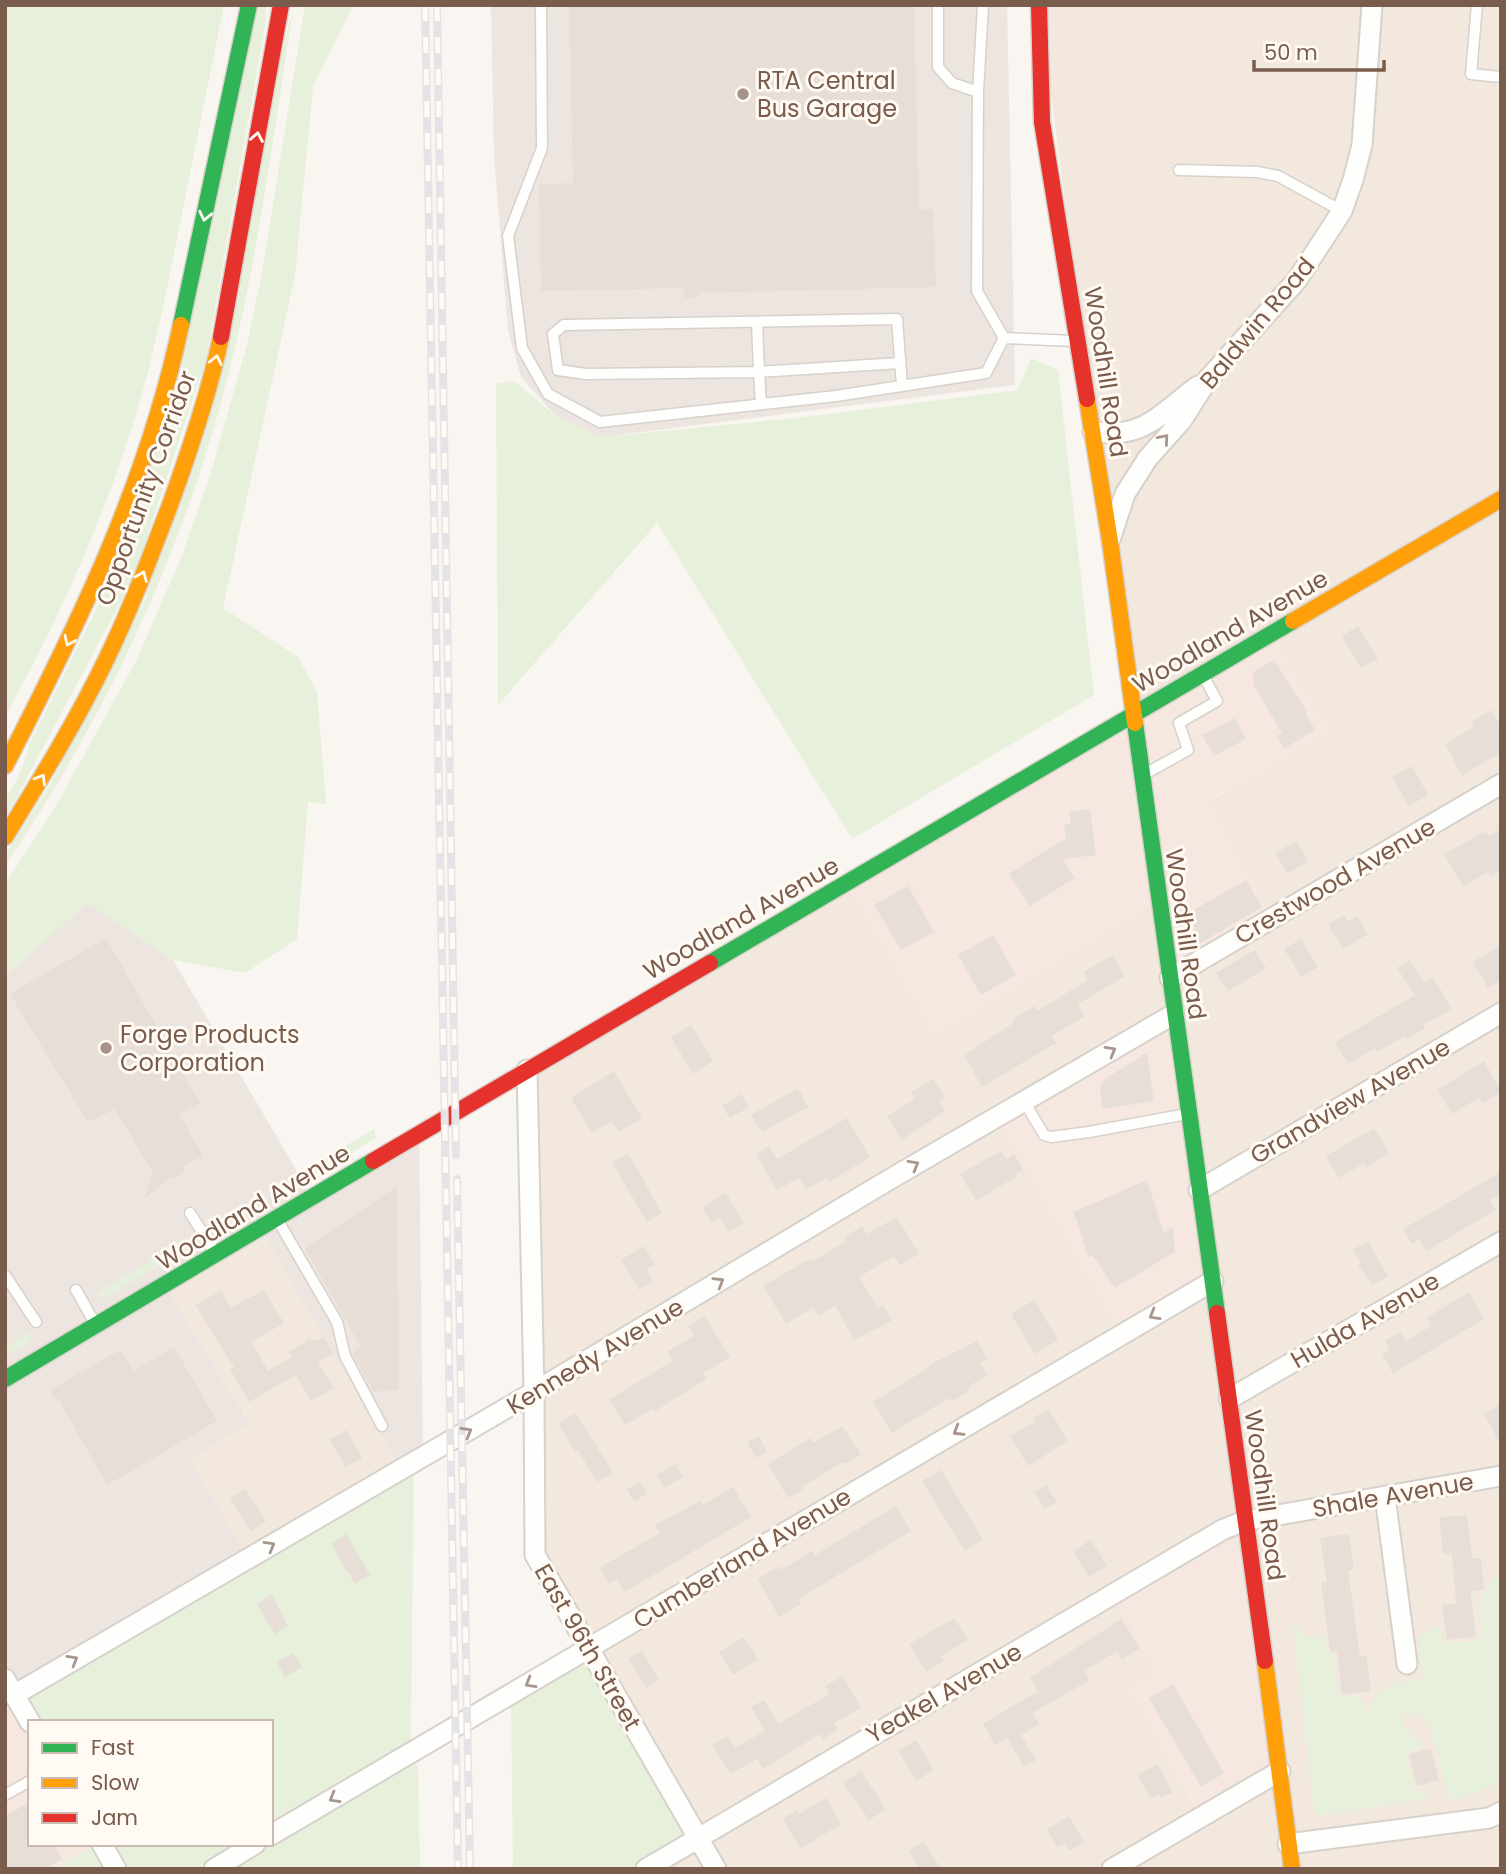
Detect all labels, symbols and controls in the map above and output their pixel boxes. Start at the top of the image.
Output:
scale bar [1254,28,1384,72]
text: 50 m [1264,38,1318,67]
place label: RTA Central Bus Garage [757,64,897,125]
marker: RTA Central Bus Garage [735,86,751,102]
one-way arrow [248,131,263,143]
one-way arrow [198,210,213,222]
street label: Baldwin Road [1192,250,1322,396]
street label: Woodhill Road [1076,284,1136,460]
one-way arrow [207,355,222,367]
street label: Opportunity Corridor [88,366,204,610]
one-way arrow [1156,435,1168,448]
street label: Woodland Avenue [1126,562,1334,700]
one-way arrow [134,570,148,582]
one-way arrow [63,634,77,646]
one-way arrow [33,774,46,786]
street label: Crestwood Avenue [1229,810,1441,952]
street label: Woodhill Road [1158,846,1214,1022]
street label: Woodland Avenue [637,849,845,987]
place label: Forge Products Corporation [120,1018,300,1079]
street label: Grandview Avenue [1244,1030,1456,1172]
marker: Forge Products Corporation [98,1040,114,1056]
one-way arrow [1104,1046,1116,1059]
street label: Woodland Avenue [150,1136,356,1278]
one-way arrow [907,1160,920,1173]
street label: Hulda Avenue [1284,1264,1446,1376]
one-way arrow [711,1277,724,1290]
street label: Kennedy Avenue [500,1290,690,1422]
one-way arrow [1148,1307,1161,1320]
street label: Woodhill Road [1237,1407,1293,1583]
one-way arrow [952,1422,965,1435]
one-way arrow [459,1427,472,1440]
street label: Shale Avenue [1310,1465,1476,1525]
street label: Cumberland Avenue [627,1480,857,1636]
one-way arrow [263,1541,275,1554]
street label: East 96th Street [527,1558,649,1736]
street label: Yeakel Avenue [860,1635,1028,1751]
one-way arrow [66,1655,79,1668]
one-way arrow [525,1675,537,1688]
legend [28,1720,273,1846]
text: Fast [91,1733,134,1762]
text: Slow [91,1768,139,1797]
one-way arrow [328,1790,341,1803]
text: Jam [91,1803,138,1832]

